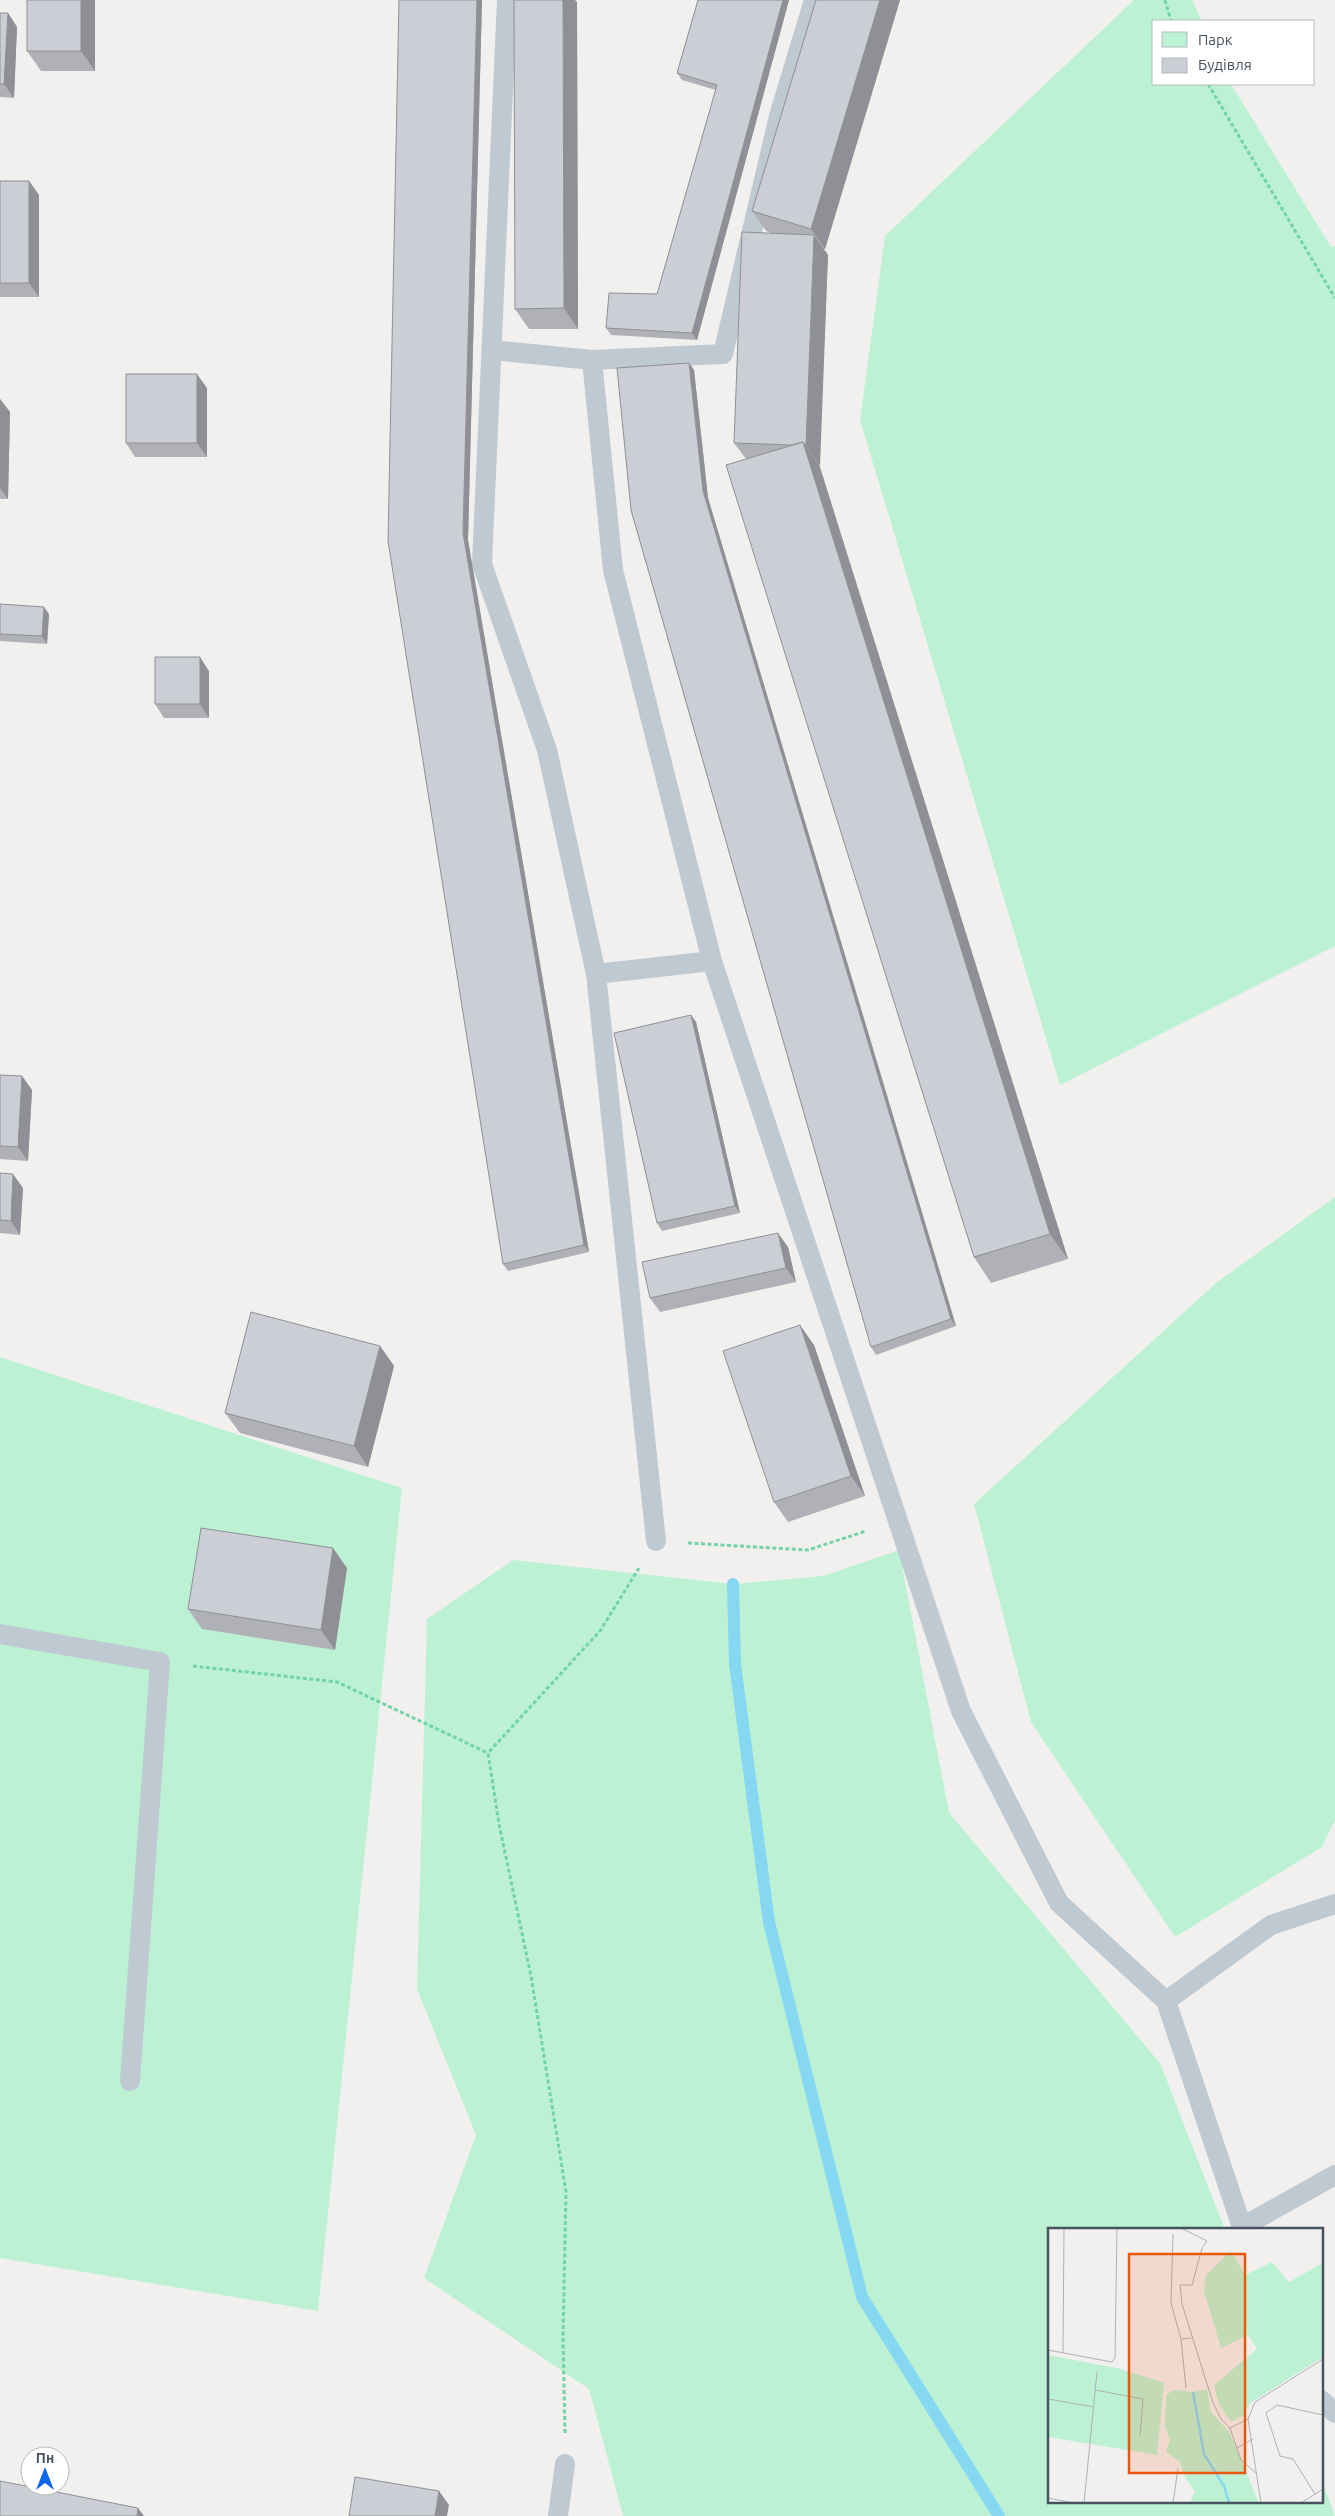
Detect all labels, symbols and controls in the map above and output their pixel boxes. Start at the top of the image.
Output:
legend [1152,20,1315,85]
text: Парк [1198,31,1233,48]
text: Будівля [1198,56,1252,73]
inset map [1048,2228,1322,2504]
north arrow [20,2446,70,2496]
text: Пн [36,2450,54,2466]

